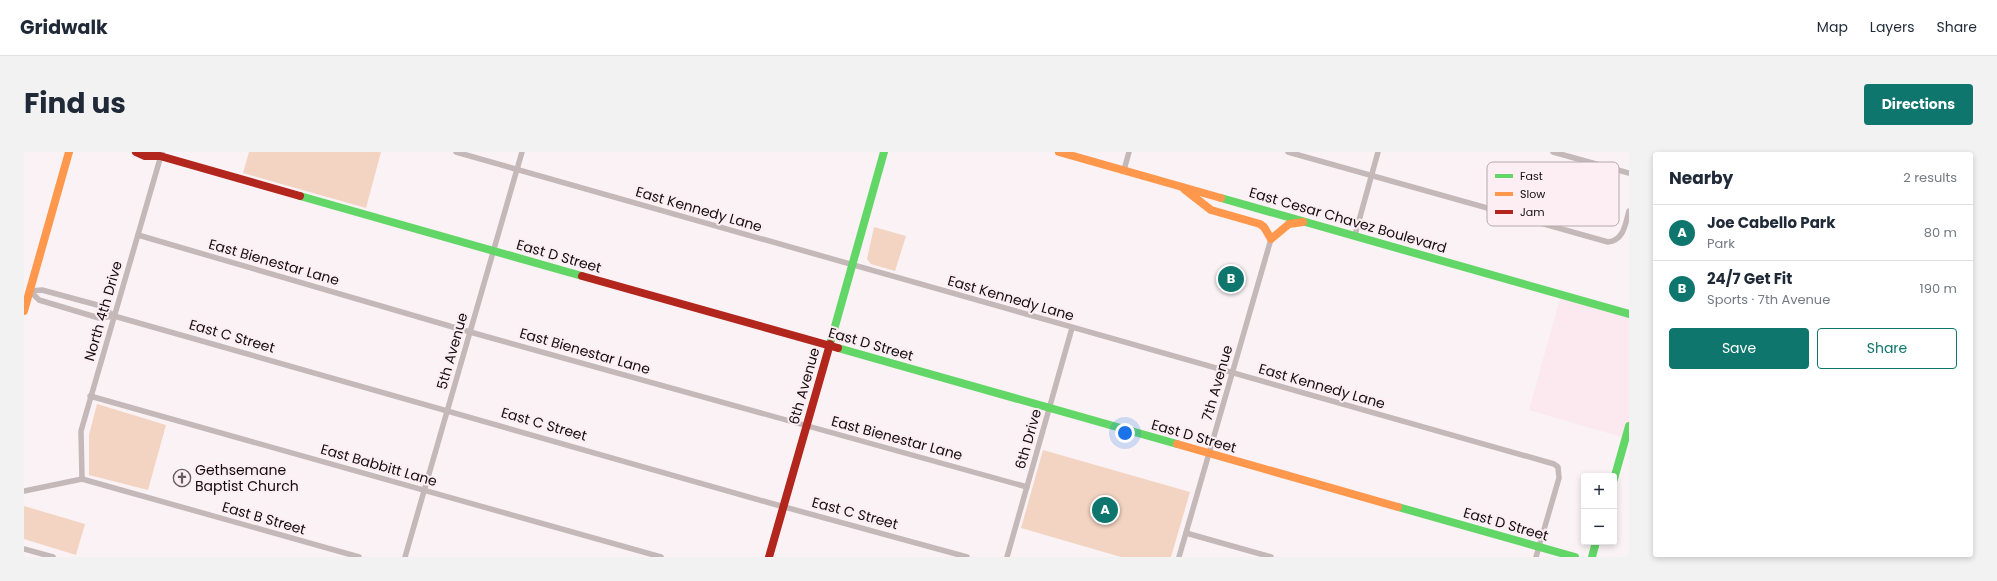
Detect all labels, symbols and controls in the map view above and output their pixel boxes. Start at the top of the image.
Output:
text: Gridwalk [20,14,108,41]
text: Map [1817,17,1848,37]
text: Layers [1870,17,1914,37]
text: Share [1936,17,1977,37]
text: Find us [24,84,126,123]
button: Directions [1864,84,1973,125]
legend [1487,162,1619,226]
text: Nearby [1669,166,1733,190]
text: Fast [1520,168,1543,184]
text: 2 results [1903,168,1957,187]
street label: East Kennedy Lane [633,181,765,237]
street label: East Cesar Chavez Boulevard [1247,182,1449,258]
text: Slow [1520,186,1545,202]
text: Jam [1520,204,1545,220]
text: Joe Cabello Park [1707,212,1836,233]
text: A [1677,223,1687,242]
text: 80 m [1924,223,1957,242]
street label: East Bienestar Lane [206,234,342,290]
street label: East D Street [514,234,604,278]
text: Park [1707,234,1735,253]
street label: North 4th Drive [79,258,127,364]
pin: B [1218,264,1244,294]
text: 24/7 Get Fit [1707,268,1792,289]
street label: East Kennedy Lane [945,270,1077,326]
text: B [1678,279,1686,298]
text: 190 m [1920,279,1957,298]
text: Sports · 7th Avenue [1707,290,1830,309]
street label: 5th Avenue [431,310,473,392]
street label: East C Street [187,314,277,358]
street label: East D Street [826,322,916,366]
street label: East Bienestar Lane [517,323,653,379]
button: Save [1669,328,1809,369]
button: Share [1817,328,1957,369]
street label: 7th Avenue [1197,342,1237,423]
street label: 6th Avenue [783,345,825,427]
street label: East Kennedy Lane [1256,358,1388,414]
street label: East C Street [499,402,589,446]
street label: 6th Drive [1010,406,1046,471]
street label: East Bienestar Lane [829,411,965,465]
street label: East D Street [1149,414,1239,458]
your location [1115,423,1135,443]
street label: East Babbitt Lane [318,439,440,491]
place label: Gethsemane Baptist Church [195,460,299,496]
church icon: Gethsemane Baptist Church [172,468,192,488]
map controls [1581,473,1617,545]
button: + [1581,473,1617,509]
street label: East C Street [810,492,900,534]
pin: A [1092,495,1118,525]
street label: East B Street [220,497,308,539]
street label: East D Street [1461,502,1551,546]
button: − [1581,509,1617,545]

